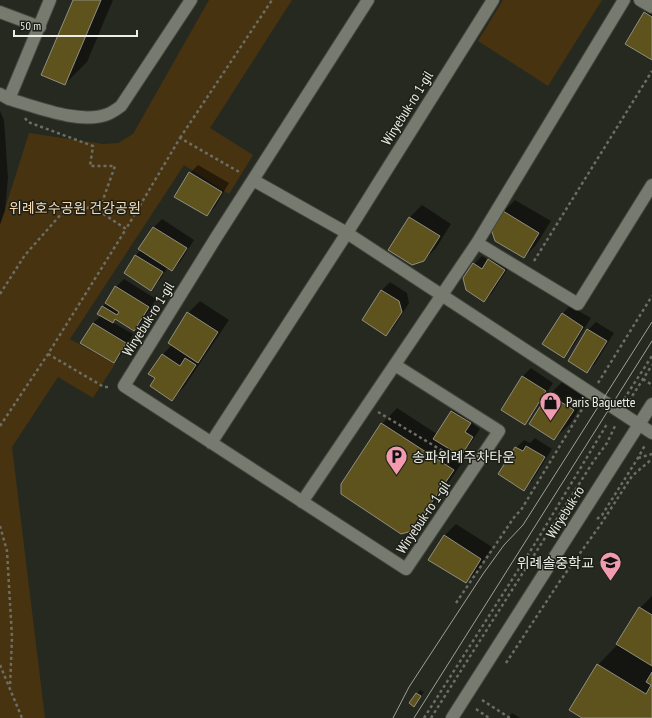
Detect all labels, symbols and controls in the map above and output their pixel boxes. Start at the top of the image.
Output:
scale bar [14,12,137,38]
text: 50 m [20,18,41,33]
street label: Wiryebuk-ro 1-gil [377,67,437,148]
park label: 위례호수공원 건강공원 [9,199,141,217]
street label: Wiryebuk-ro 1-gil [118,278,178,359]
shop icon: Paris Baguette [537,389,563,422]
place label: Paris Baguette [566,393,636,411]
parking icon: 송파위례주차타운 [384,444,410,477]
place label: 송파위례주차타운 [412,448,515,466]
street label: Wiryebuk-ro 1-gil [392,477,454,557]
street label: Wiryebuk-ro [542,482,588,542]
school or university icon: 위례솔중학교 [597,550,623,583]
place label: 위례솔중학교 [517,554,594,572]

